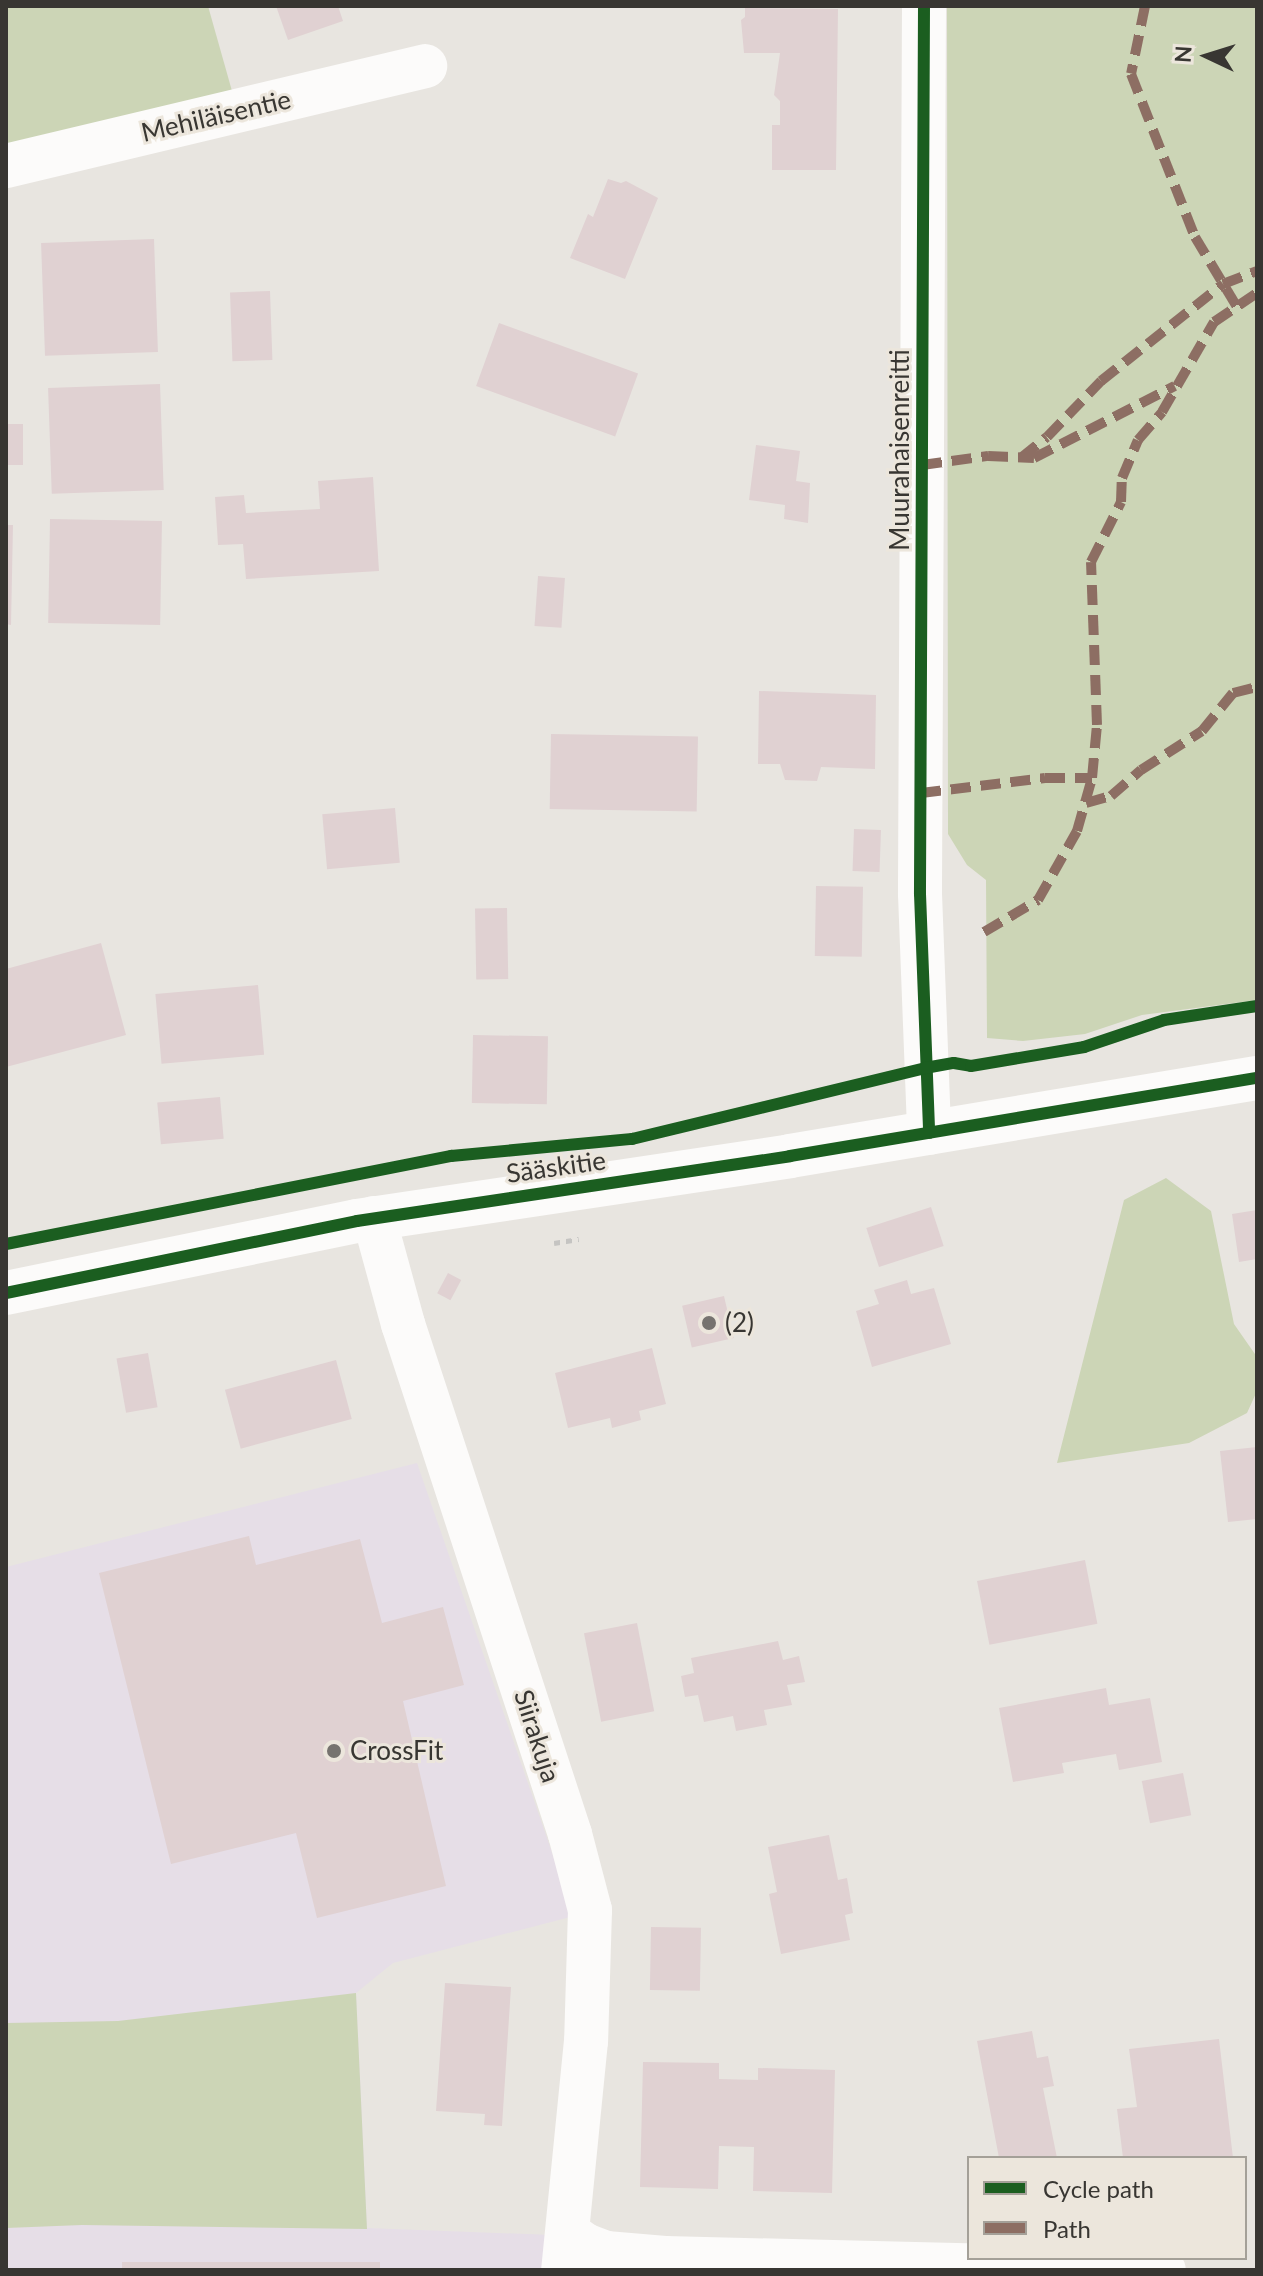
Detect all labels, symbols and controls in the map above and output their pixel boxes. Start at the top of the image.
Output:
north arrow [1167,16,1247,96]
text: N [1169,45,1197,64]
street label: Mehiläisentie [138,84,294,148]
street label: Muurahaisenreitti [884,349,916,551]
street label: Sääskitie [504,1145,608,1189]
place label: (2) [725,1307,754,1339]
marker: (2) [700,1314,718,1332]
street label: Siirakuja [507,1686,567,1786]
place label: CrossFit [350,1735,443,1767]
marker: CrossFit [325,1742,343,1760]
legend [967,2156,1247,2260]
text: Cycle path [1043,2174,1154,2203]
text: Path [1043,2214,1091,2243]

